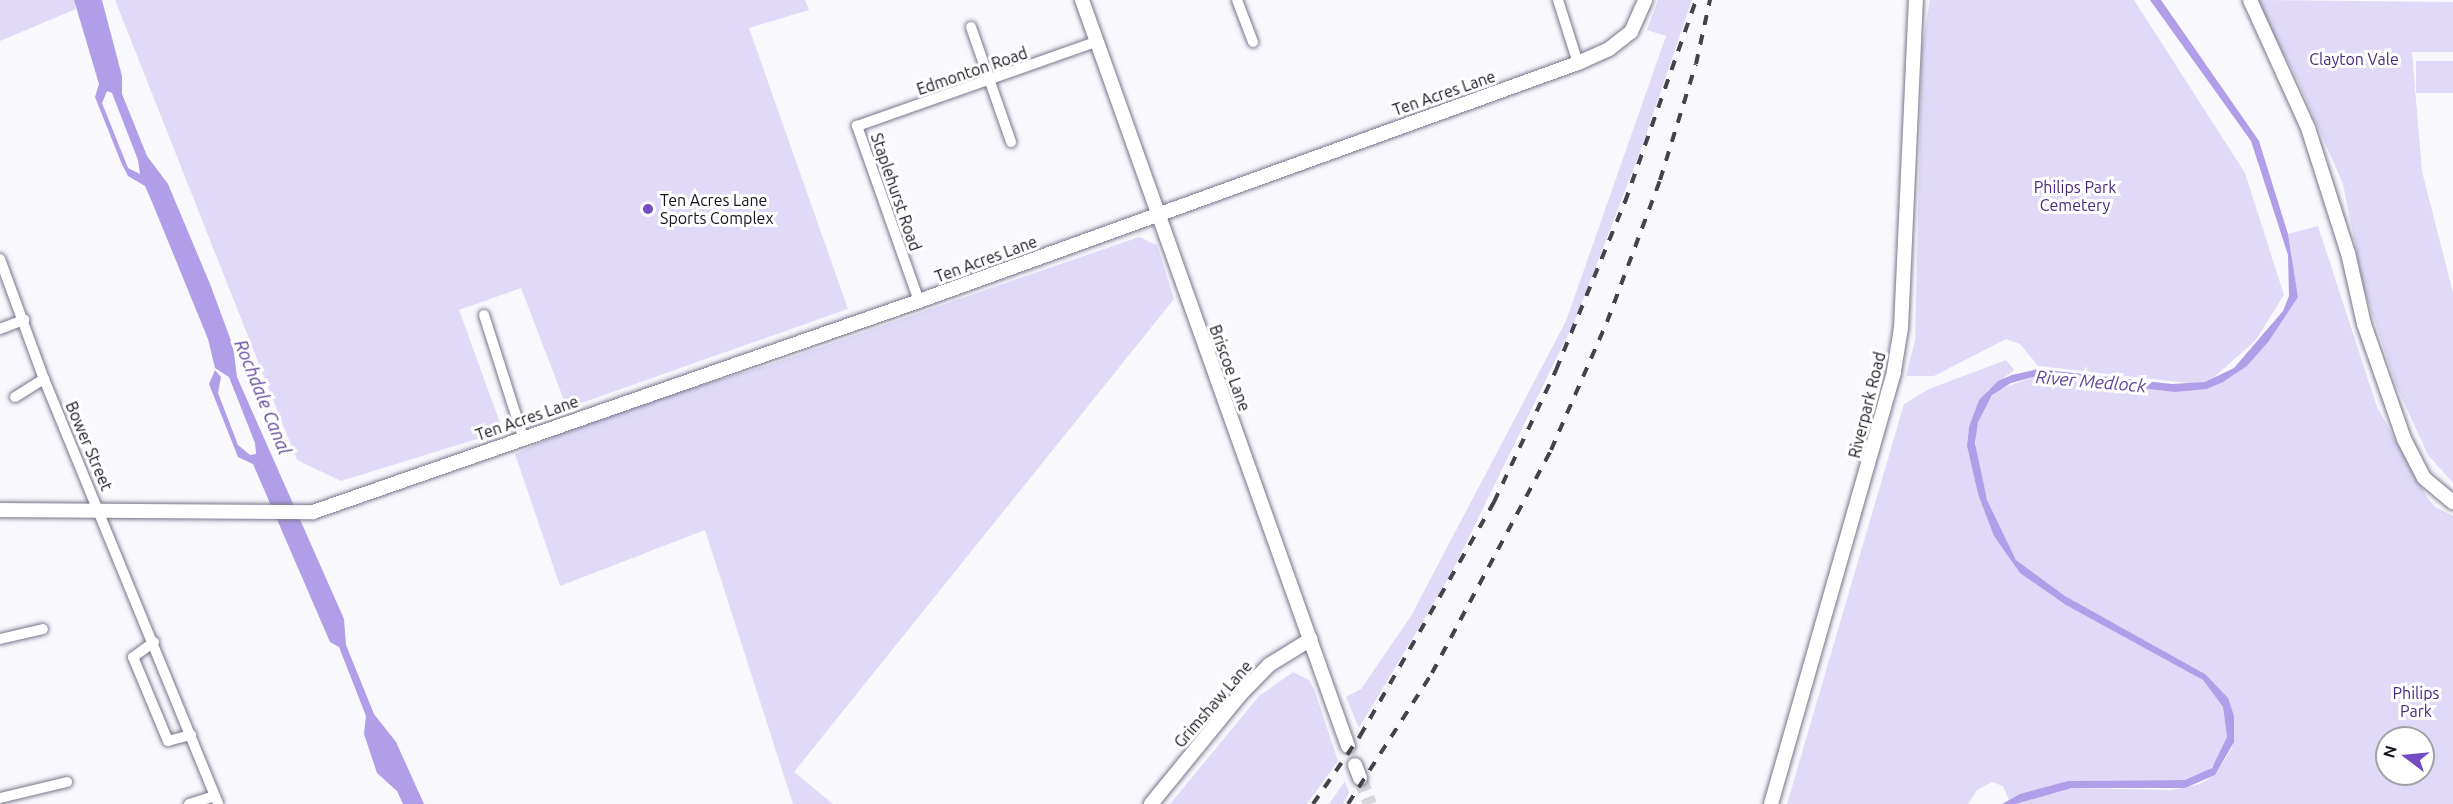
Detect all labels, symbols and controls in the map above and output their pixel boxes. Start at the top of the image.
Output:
street label: Edmonton Road [914,43,1030,99]
park label: Clayton Vale [2309,49,2399,69]
street label: Ten Acres Lane [1390,66,1498,120]
street label: Staplehurst Road [867,131,925,253]
park label: Philips Park Cemetery [2034,177,2116,215]
place label: Ten Acres Lane Sports Complex [660,190,773,228]
marker: Ten Acres Lane Sports Complex [641,202,655,216]
street label: Ten Acres Lane [932,232,1040,286]
street label: Briscoe Lane [1205,322,1255,414]
water label: Rochdale Canal [230,336,296,458]
street label: Riverpark Road [1845,350,1889,460]
water label: River Medlock [2035,365,2147,397]
street label: Ten Acres Lane [473,391,581,445]
street label: Bower Street [62,398,116,494]
street label: Grimshaw Lane [1170,657,1256,751]
park label: Philips Park [2393,683,2439,721]
north arrow [2375,726,2435,786]
text: N [2379,743,2400,760]

